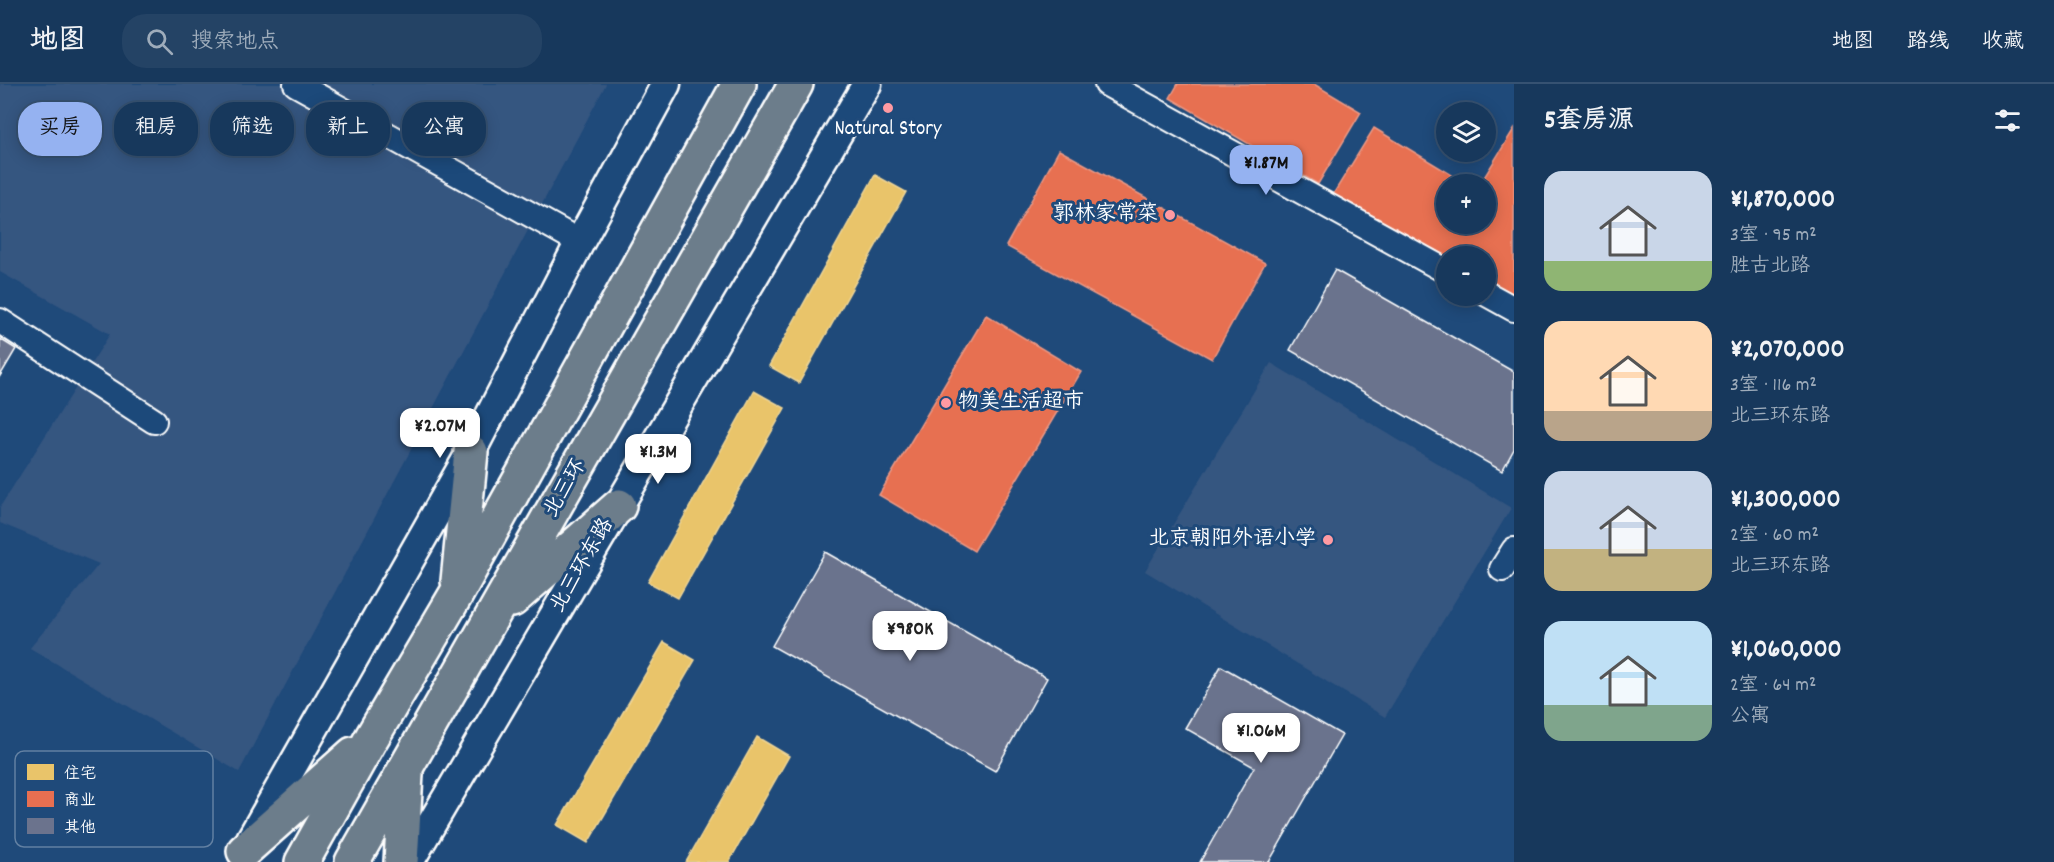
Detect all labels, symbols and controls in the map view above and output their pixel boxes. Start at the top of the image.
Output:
search box [122,14,542,68]
text: 地图 [30,23,86,63]
icon: search [143,25,176,58]
text: 搜索地点 [191,27,279,58]
text: 地图 [1832,28,1874,58]
text: 路线 [1907,28,1949,58]
text: 收藏 [1982,28,2024,58]
marker: Natural Story [881,101,895,115]
chip: 买房 [18,102,102,156]
chip: 租房 [114,102,198,156]
chip: 筛选 [210,102,294,156]
chip: 新上 [306,102,390,156]
chip: 公寓 [402,102,486,156]
map controls [1436,102,1496,306]
button: layers [1436,102,1496,162]
text: 5套房源 [1544,103,1634,140]
icon: filters [1991,104,2024,137]
place label: Natural Story [834,115,942,145]
pin: ¥1.87M [1217,145,1315,196]
text: ¥1.87M [1244,150,1288,178]
button: + [1436,174,1496,234]
text: ¥1,870,000 [1730,182,1835,219]
icon: home [1592,195,1664,267]
place label: 郭林家常菜 [1053,200,1158,230]
marker: 郭林家常菜 [1163,208,1177,222]
text: 3室 · 95 m² [1730,222,1817,250]
button: − [1436,246,1496,306]
text: 胜古北路 [1730,253,1810,281]
text: ¥2,070,000 [1730,332,1845,369]
icon: home [1592,345,1664,417]
text: 3室 · 116 m² [1730,372,1817,400]
place label: 物美生活超市 [958,388,1084,418]
marker: 物美生活超市 [939,396,953,410]
text: 北三环东路 [1730,403,1830,431]
pin: ¥2.07M [391,408,489,459]
text: ¥2.07M [414,413,466,441]
pin: ¥1.3M [616,434,700,485]
text: ¥1.3M [639,439,677,467]
street label: 北三环 [537,454,595,524]
text: ¥1,300,000 [1730,482,1841,519]
icon: home [1592,495,1664,567]
street label: 北三环东路 [544,513,622,619]
text: 2室 · 60 m² [1730,522,1819,550]
place label: 北京朝阳外语小学 [1148,525,1316,555]
marker: 北京朝阳外语小学 [1321,533,1335,547]
text: 北三环东路 [1730,553,1830,581]
pin: ¥980K [868,611,952,662]
text: ¥980K [887,616,934,644]
text: ¥1,060,000 [1730,632,1842,669]
icon: home [1592,645,1664,717]
text: 2室 · 64 m² [1730,672,1816,700]
text: 公寓 [1730,703,1770,731]
pin: ¥1.06M [1212,713,1310,764]
text: ¥1.06M [1236,718,1286,746]
legend [15,751,213,847]
text: 住宅 [64,763,96,786]
text: 商业 [64,790,96,813]
text: 其他 [64,817,96,840]

